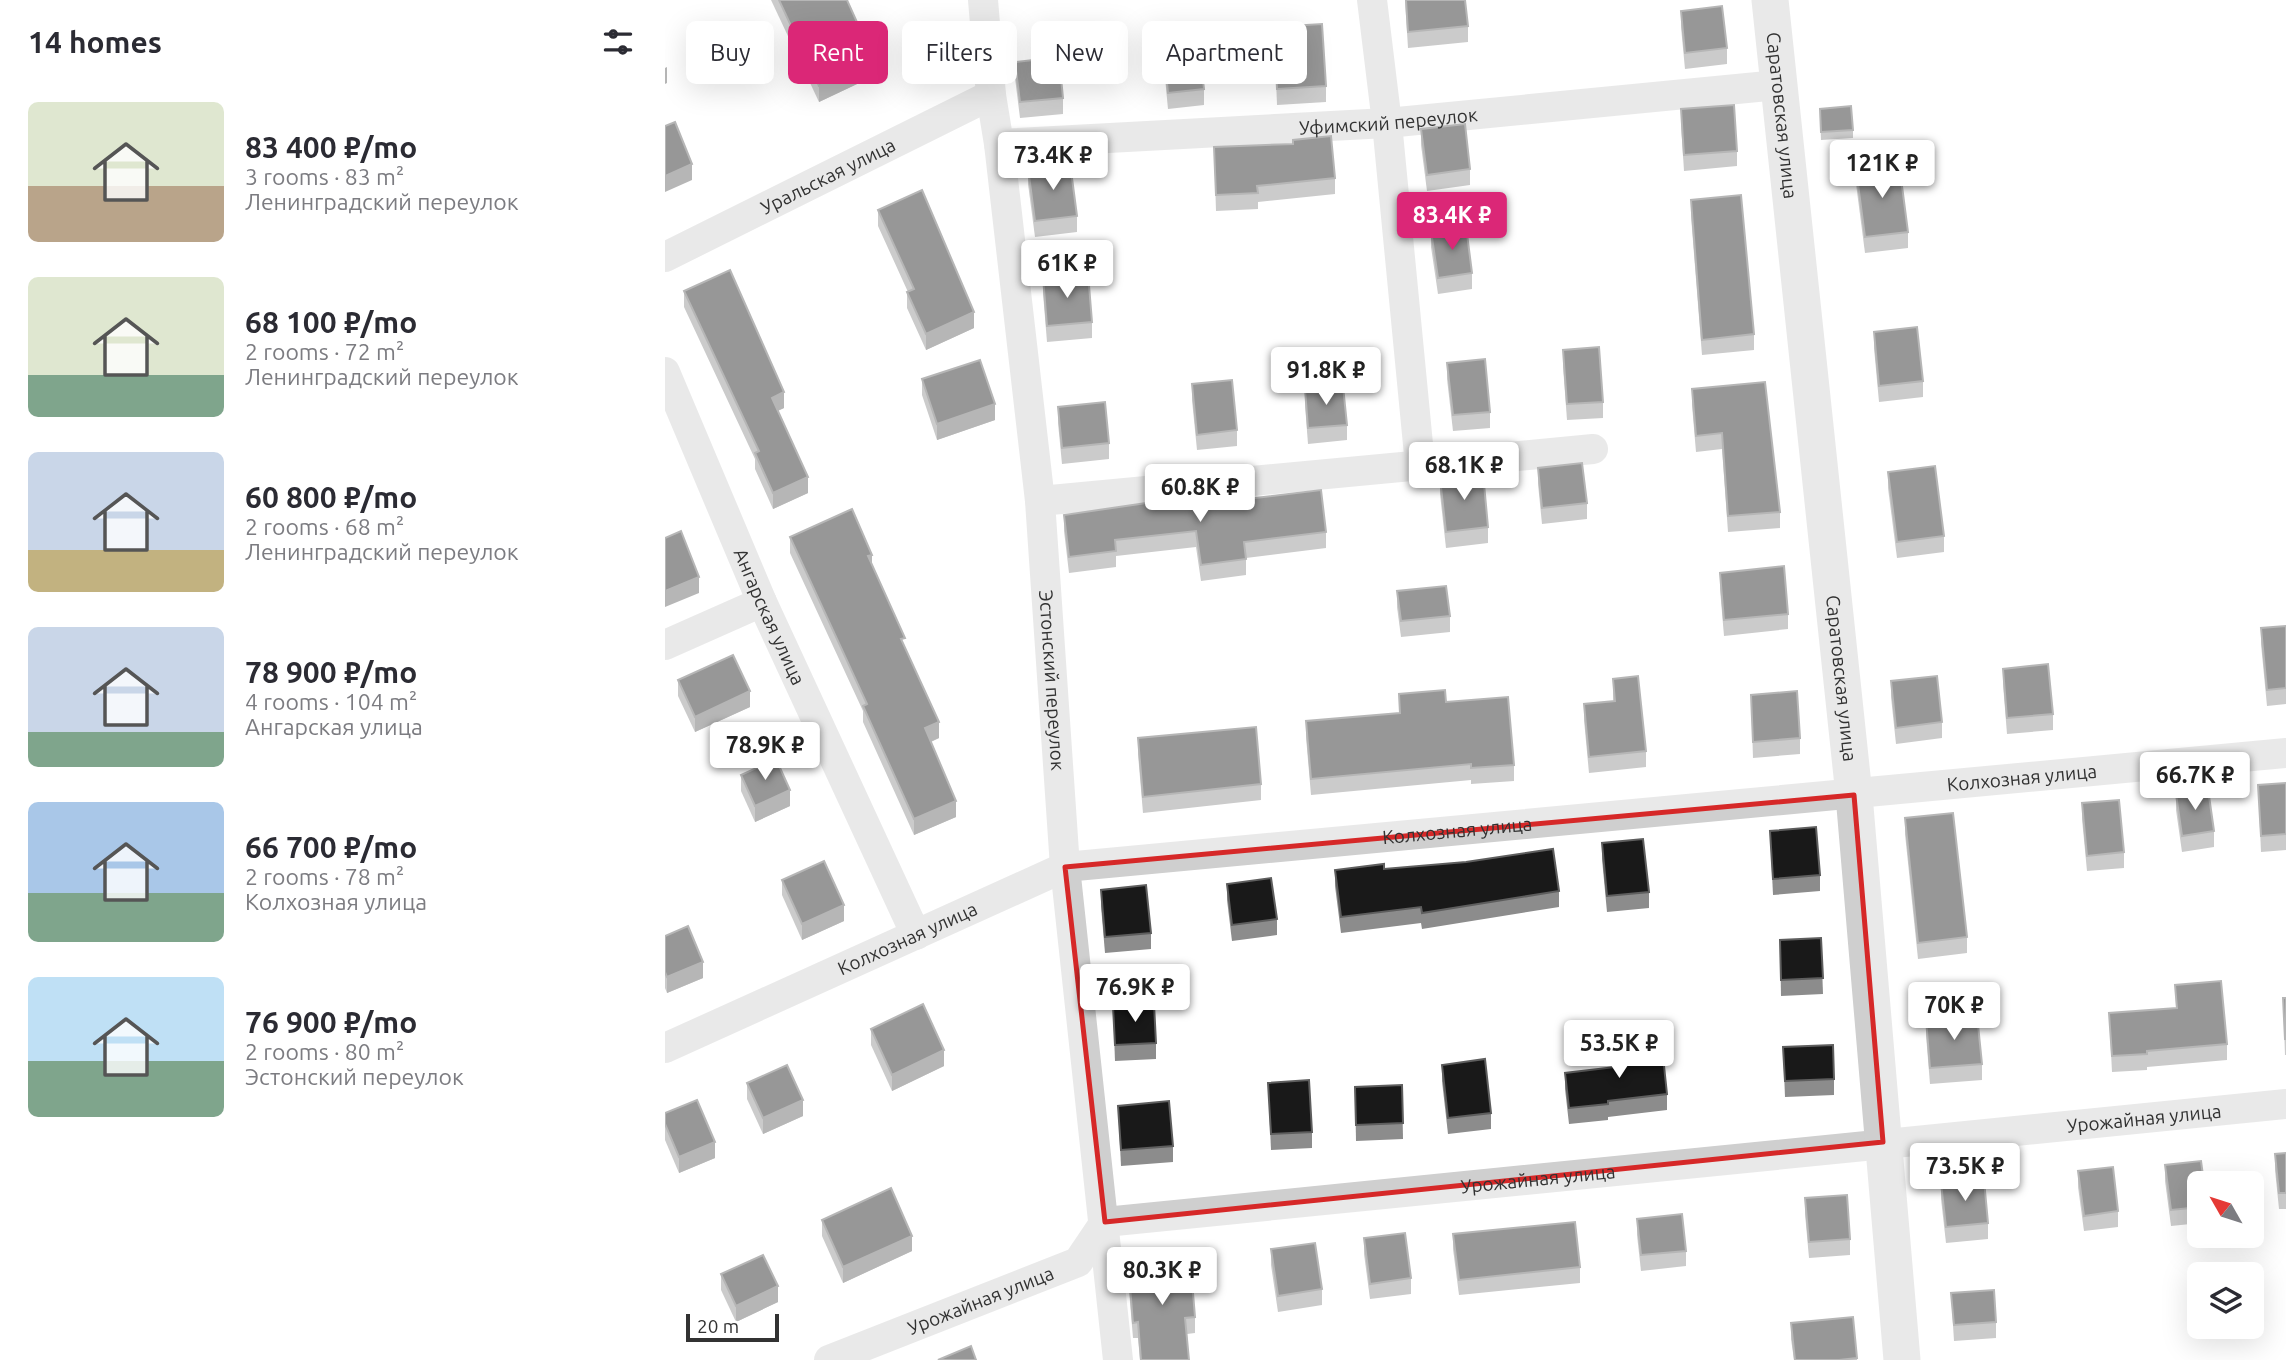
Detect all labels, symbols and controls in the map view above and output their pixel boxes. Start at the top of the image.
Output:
chip: Buy [686,21,774,84]
chip: Rent [788,21,888,84]
chip: Filters [902,21,1017,84]
chip: New [1031,21,1128,84]
chip: Apartment [1142,21,1307,84]
icon: filters [599,23,637,61]
text: 14 homes [28,25,162,59]
street label: Саратовская улица [1762,31,1802,200]
street label: Уфимский переулок [1298,103,1479,139]
icon: home [84,130,168,214]
text: 83 400 ₽/mo [245,130,417,164]
pin: 73.4K ₽ [988,132,1118,192]
street label: Уральская улица [757,133,899,219]
pin: 121K ₽ [1825,140,1939,200]
text: 73.4K ₽ [1014,142,1092,167]
text: 121K ₽ [1846,150,1918,175]
text: 3 rooms · 83 m² [245,164,404,189]
text: Ленинградский переулок [245,189,519,214]
pin: 83.4K ₽ [1387,192,1517,252]
text: 83.4K ₽ [1413,202,1491,227]
pin: 61K ₽ [1018,240,1116,300]
text: 61K ₽ [1037,250,1097,275]
icon: home [84,305,168,389]
text: 68 100 ₽/mo [245,305,417,339]
text: 2 rooms · 72 m² [245,339,404,364]
pin: 91.8K ₽ [1261,348,1391,407]
text: 91.8K ₽ [1287,357,1365,382]
text: Ленинградский переулок [245,364,519,389]
pin: 68.1K ₽ [1399,442,1529,502]
text: 68.1K ₽ [1425,452,1503,477]
pin: 60.8K ₽ [1135,464,1265,524]
text: 60.8K ₽ [1161,474,1239,499]
icon: home [84,480,168,564]
text: 60 800 ₽/mo [245,480,417,514]
text: 2 rooms · 68 m² [245,514,404,539]
text: Ленинградский переулок [245,539,519,564]
street label: Ангарская улица [730,545,810,688]
street label: Эстонский переулок [1035,589,1069,771]
street label: Саратовская улица [1822,594,1861,763]
icon: home [84,655,168,739]
text: 78 900 ₽/mo [245,655,417,689]
text: 4 rooms · 104 m² [245,689,417,714]
text: Ангарская улица [245,714,423,739]
pin: 78.9K ₽ [700,722,830,782]
text: 78.9K ₽ [726,732,804,757]
pin: 66.7K ₽ [2130,752,2260,812]
street label: Колхозная улица [1946,760,2098,796]
text: 66.7K ₽ [2156,762,2234,787]
street label: Колхозная улица [1381,812,1533,848]
icon: home [84,830,168,914]
text: 66 700 ₽/mo [245,830,417,864]
text: 2 rooms · 78 m² [245,864,404,889]
text: Колхозная улица [245,889,427,914]
street label: Колхозная улица [834,897,980,979]
pin: 76.9K ₽ [1070,964,1200,1024]
text: 76.9K ₽ [1096,974,1174,999]
pin: 70K ₽ [1905,982,2003,1042]
text: 70K ₽ [1924,992,1984,1017]
icon: home [84,1005,168,1089]
text: 76 900 ₽/mo [245,1005,417,1039]
pin: 53.5K ₽ [1554,1020,1684,1080]
text: 53.5K ₽ [1580,1030,1658,1055]
text: 2 rooms · 80 m² [245,1039,404,1064]
text: Эстонский переулок [245,1064,464,1089]
street label: Урожайная улица [2066,1100,2222,1137]
pin: 73.5K ₽ [1900,1144,2030,1203]
text: 73.5K ₽ [1926,1153,2004,1178]
street label: Урожайная улица [1460,1160,1616,1197]
north arrow [2187,1171,2265,1248]
map controls [2187,1171,2264,1339]
pin: 80.3K ₽ [1097,1248,1227,1307]
text: 80.3K ₽ [1123,1257,1201,1282]
street label: Урожайная улица [904,1262,1057,1339]
button: layers [2187,1262,2264,1339]
scale bar [686,1311,779,1343]
text: 20 m [697,1315,739,1337]

